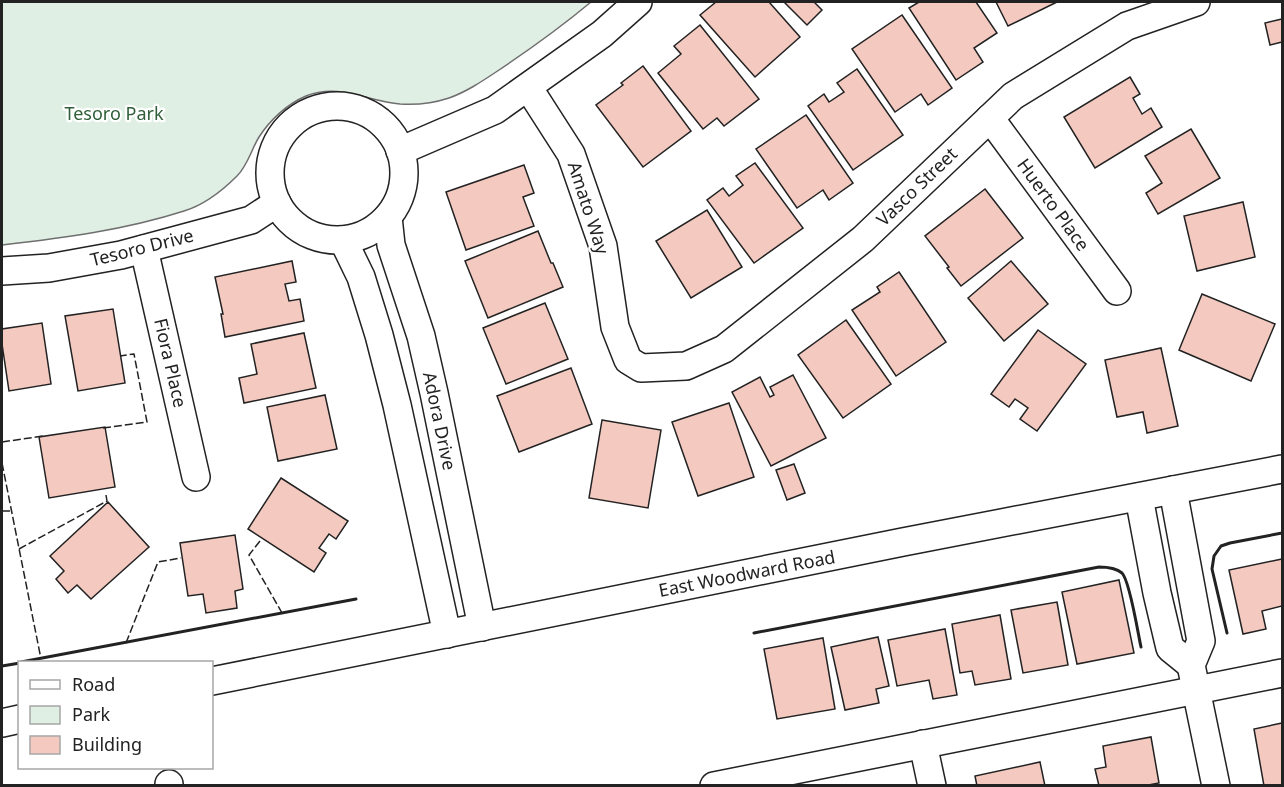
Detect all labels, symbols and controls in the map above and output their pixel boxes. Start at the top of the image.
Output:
park label: Tesoro Park [64,101,164,125]
street label: Vasco Street [871,141,962,231]
street label: Huerto Place [1012,153,1095,255]
street label: Amato Way [563,158,615,258]
street label: Tesoro Drive [88,223,196,271]
street label: Fiora Place [149,316,193,410]
street label: Adora Drive [418,369,462,472]
street label: East Woodward Road [656,544,837,602]
legend [18,661,213,769]
text: Road [72,672,115,696]
text: Park [72,702,110,726]
text: Building [72,732,142,756]

